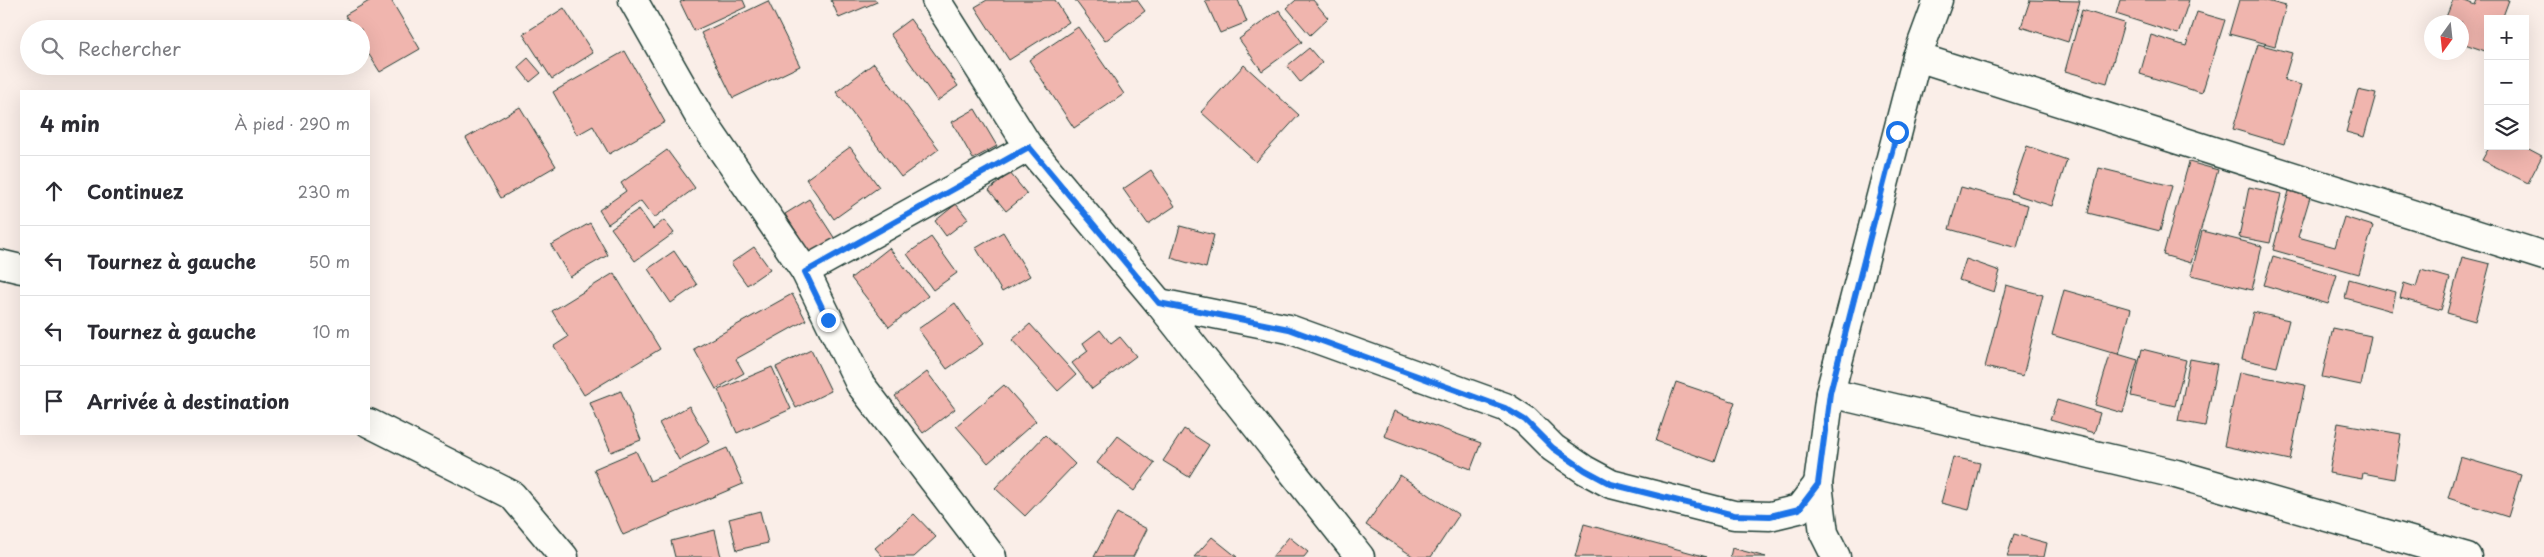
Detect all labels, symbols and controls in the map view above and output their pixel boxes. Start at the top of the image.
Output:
north arrow [2424,15,2469,60]
map controls [2484,15,2529,150]
button: + [2484,15,2529,60]
search box [20,20,370,75]
icon: search [38,34,66,62]
text: Rechercher [78,34,181,62]
button: − [2484,60,2529,105]
button: layers [2484,105,2529,150]
text: 4 min [40,107,100,139]
text: À pied · 290 m [234,111,350,135]
route start [1886,121,1909,144]
icon: ahead [40,177,68,205]
text: Continuez [87,177,184,205]
text: 230 m [298,179,350,203]
icon: left [40,247,68,275]
text: Tournez à gauche [87,247,256,275]
text: 50 m [309,249,350,273]
route end [817,309,840,332]
icon: left [40,317,68,345]
text: Tournez à gauche [87,317,256,345]
text: 10 m [313,319,350,343]
icon: arrive [40,387,68,415]
text: Arrivée à destination [87,387,290,415]

